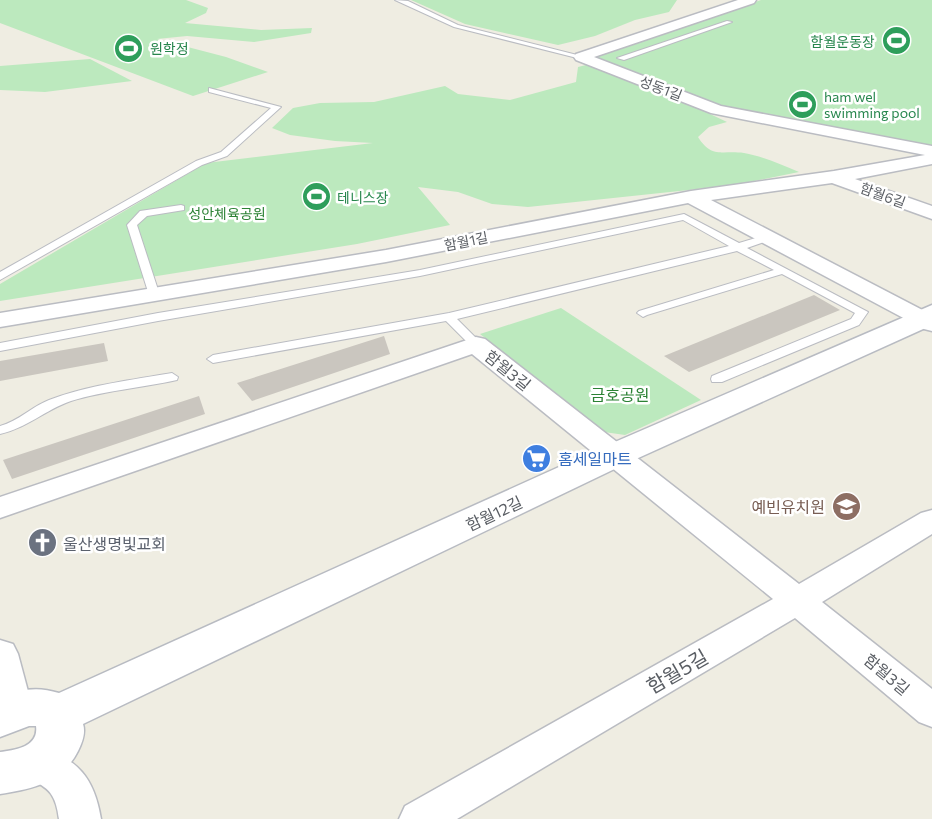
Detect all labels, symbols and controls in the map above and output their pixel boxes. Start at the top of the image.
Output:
sports icon: 함월운동장 [880,25,912,57]
sports icon: 원학정 [113,32,145,64]
place label: 함월운동장 [811,33,875,50]
place label: 원학정 [150,40,189,57]
street label: 성동1길 [637,72,685,104]
sports icon: ham wel swimming pool [787,88,819,120]
place label: ham wel swimming pool [824,88,920,121]
street label: 함월6길 [858,179,908,211]
sports icon: 테니스장 [300,181,332,213]
place label: 테니스장 [337,189,389,206]
park label: 성안체육공원 [188,205,266,222]
street label: 함월1길 [442,228,490,254]
street label: 함월3길 [481,346,535,394]
park label: 금호공원 [591,385,649,404]
supermarket icon: 홈세일마트 [521,442,553,474]
place label: 홈세일마트 [558,449,632,468]
school or university icon: 예빈유치원 [830,490,862,522]
street label: 함월12길 [463,492,525,534]
place label: 예빈유치원 [751,497,825,516]
church icon: 울산생명빛교회 [26,527,58,559]
place label: 울산생명빛교회 [63,534,166,553]
street label: 함월5길 [642,644,712,698]
street label: 함월3길 [860,650,914,698]

